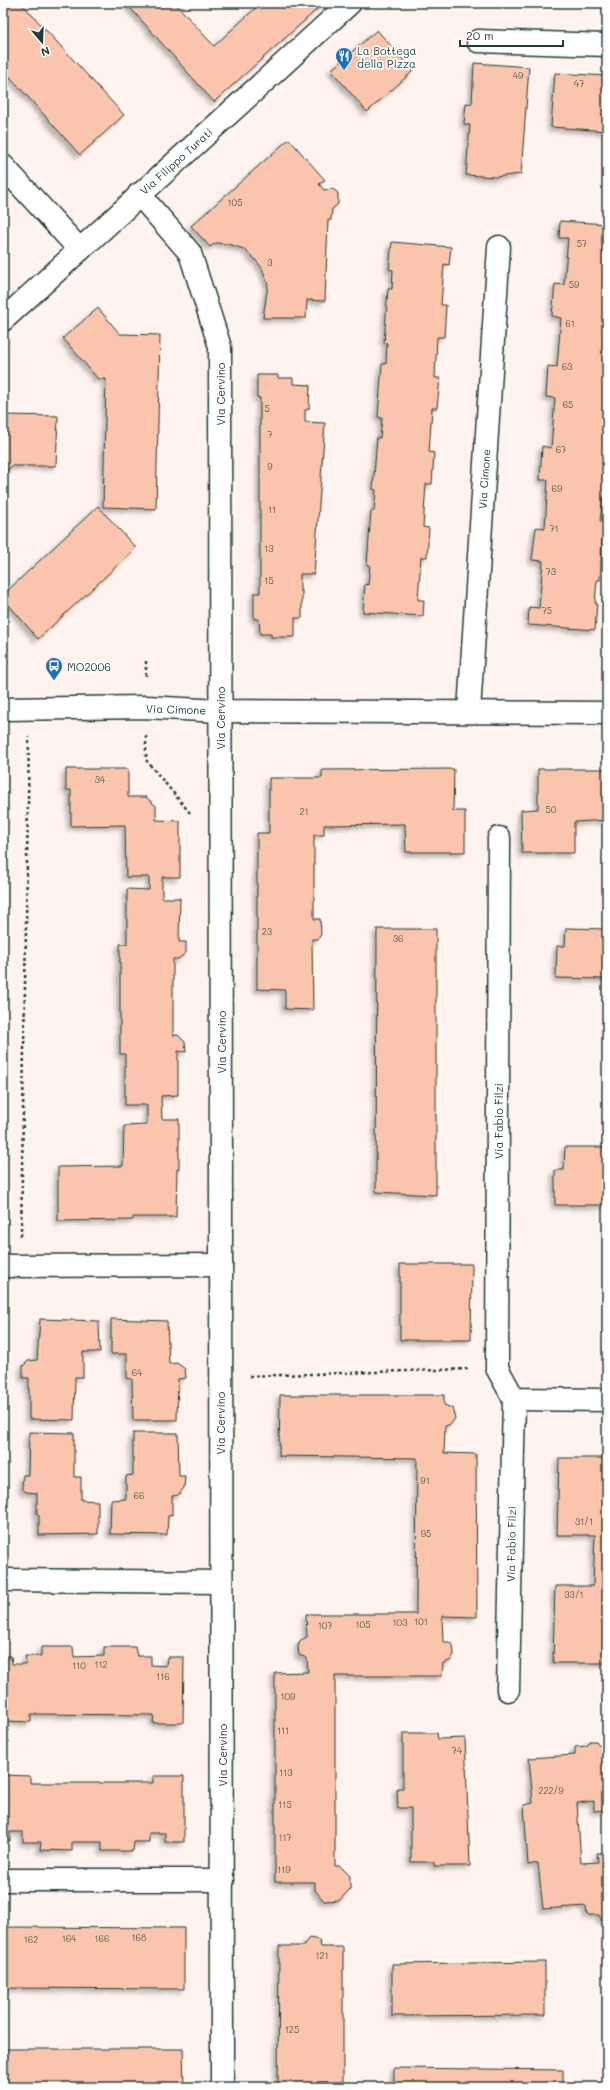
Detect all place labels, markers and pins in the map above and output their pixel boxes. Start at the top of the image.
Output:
place label: La Bottega della Pizza [357,43,416,71]
restaurant icon: La Bottega della Pizza [334,46,354,71]
bus stop icon: MO2006 [44,656,64,681]
place label: MO2006 [67,659,111,674]

